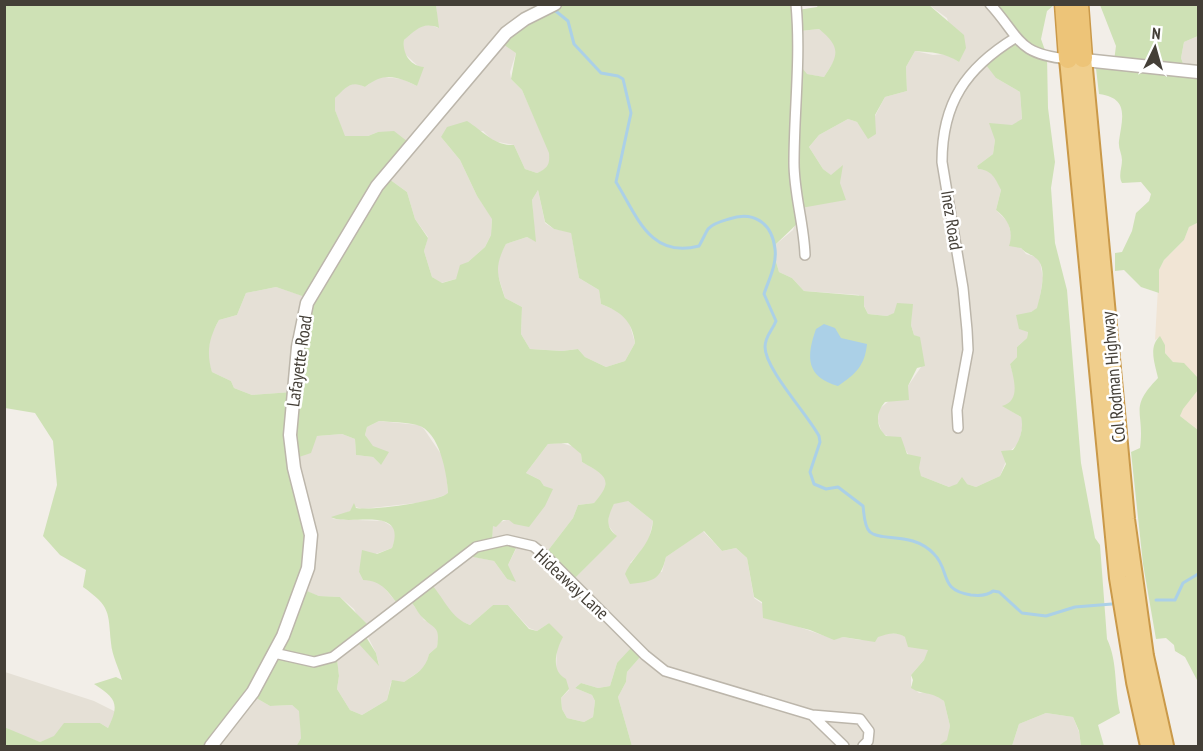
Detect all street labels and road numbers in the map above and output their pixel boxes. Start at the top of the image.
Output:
street label: Inez Road [936,189,968,251]
street label: Col Rodman Highway [1096,310,1130,444]
street label: Lafayette Road [281,314,317,408]
street label: Hideaway Lane [530,544,614,624]

